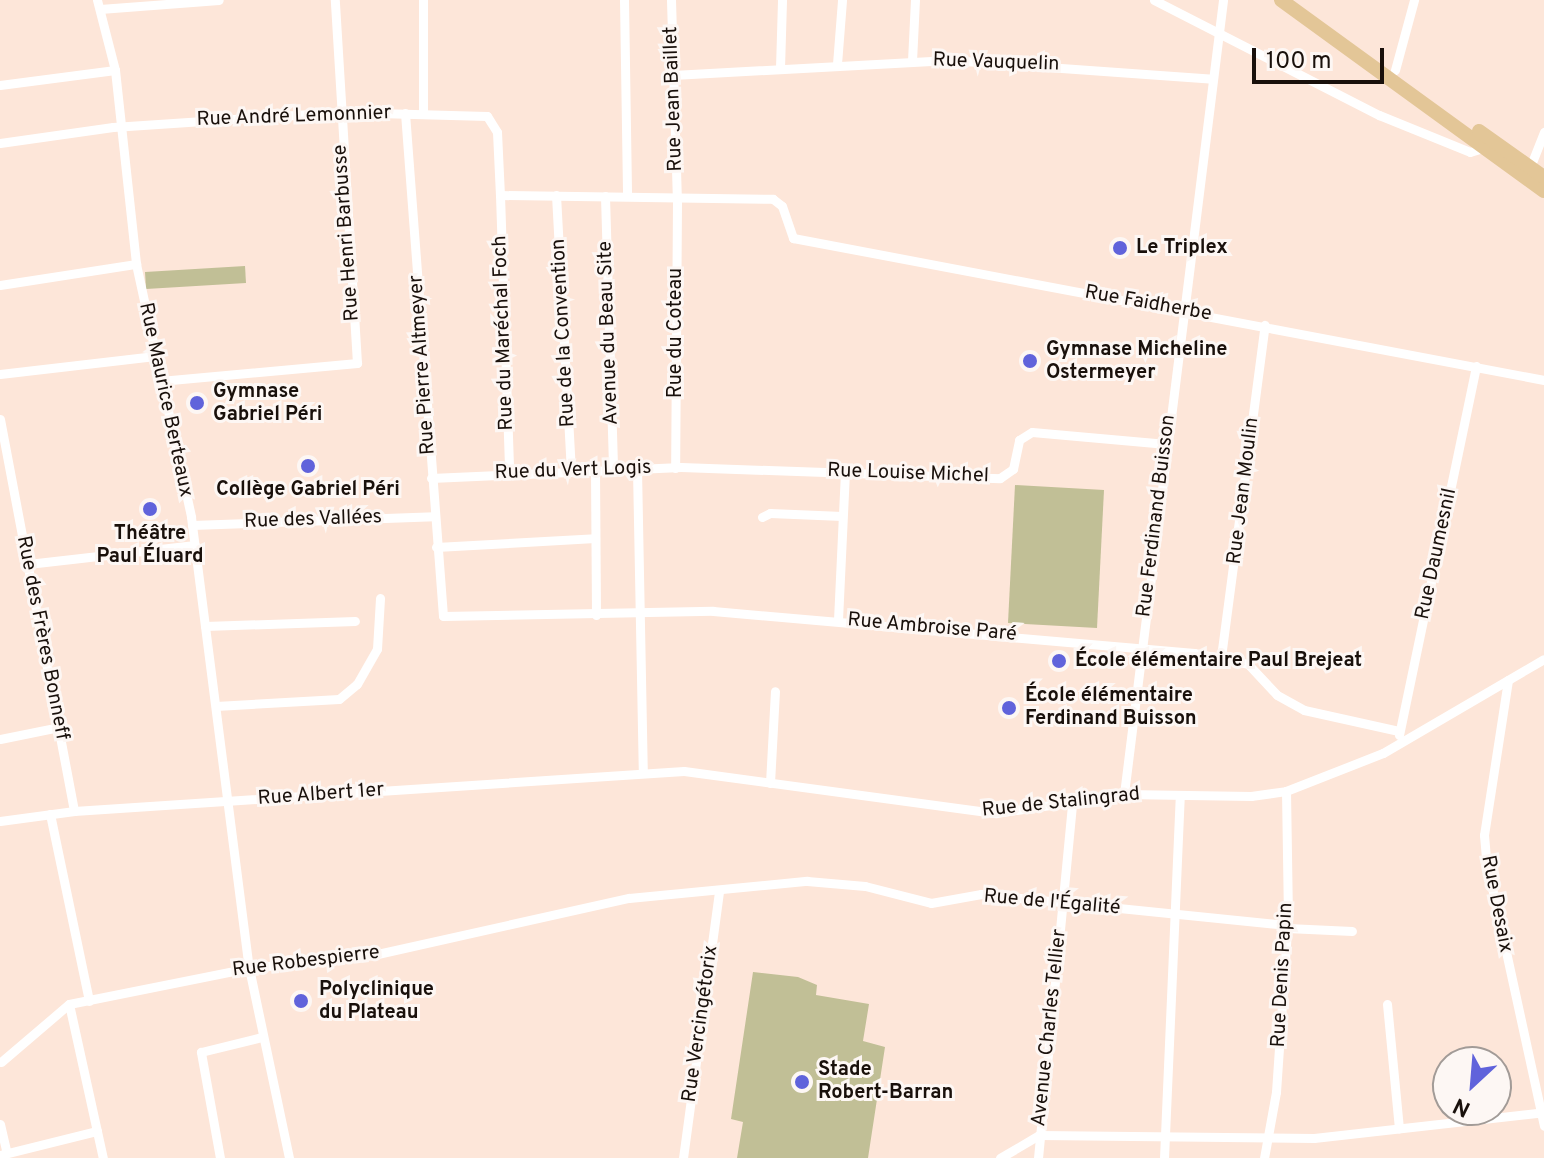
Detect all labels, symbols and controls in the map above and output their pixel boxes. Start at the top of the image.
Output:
street label: Rue Jean Baillet [659,26,689,172]
scale bar [1256,32,1388,82]
text: 100 m [1266,47,1332,77]
street label: Rue Vauquelin [932,49,1060,77]
street label: Rue André Lemonnier [196,102,392,132]
street label: Rue Henri Barbusse [329,144,365,322]
street label: Rue du Maréchal Foch [489,235,519,431]
place label: Le Triplex [1136,236,1228,260]
street label: Rue de la Convention [547,238,581,428]
marker: Le Triplex [1111,239,1129,257]
street label: Avenue du Beau Site [594,240,624,426]
street label: Rue du Coteau [664,268,688,398]
street label: Rue Pierre Altmeyer [405,274,441,456]
street label: Rue Faidherbe [1083,281,1213,327]
street label: Rue Maurice Berteaux [133,301,197,499]
place label: Gymnase Micheline Ostermeyer [1046,338,1228,385]
marker: Gymnase Micheline Ostermeyer [1021,352,1039,370]
place label: Gymnase Gabriel Péri [213,380,323,427]
marker: Gymnase Gabriel Péri [188,394,206,412]
street label: Rue Ferdinand Buisson [1133,413,1181,619]
street label: Rue Jean Moulin [1223,416,1265,566]
street label: Rue du Vert Logis [494,456,652,486]
marker: Collège Gabriel Péri [299,457,317,475]
street label: Rue Louise Michel [827,459,989,489]
place label: Collège Gabriel Péri [216,478,400,502]
street label: Rue Daumesnil [1411,486,1463,622]
marker: Théâtre Paul Éluard [141,500,159,518]
street label: Rue des Vallées [243,506,383,534]
place label: Théâtre Paul Éluard [97,522,203,569]
street label: Rue des Frères Bonneff [10,534,74,742]
street label: Rue Ambroise Paré [846,609,1018,647]
place label: École élémentaire Paul Brejeat [1075,649,1362,673]
marker: École élémentaire Paul Brejeat [1050,652,1068,670]
place label: École élémentaire Ferdinand Buisson [1025,684,1197,731]
marker: École élémentaire Ferdinand Buisson [1000,699,1018,717]
street label: Rue Albert 1er [257,779,385,811]
street label: Rue de Stalingrad [981,783,1141,823]
street label: Rue Desaix [1475,853,1517,955]
street label: Rue de l'Égalité [982,885,1122,921]
street label: Rue Denis Papin [1267,902,1299,1048]
street label: Avenue Charles Tellier [1028,928,1072,1128]
street label: Rue Robespierre [231,941,381,983]
street label: Rue Vercingétorix [678,944,724,1104]
place label: Polyclinique du Plateau [319,978,434,1025]
marker: Polyclinique du Plateau [290,990,312,1012]
north arrow [1432,1046,1512,1126]
place label: Stade Robert-Barran [818,1058,953,1105]
marker: Stade Robert-Barran [793,1073,811,1091]
text: N [1449,1091,1475,1122]

